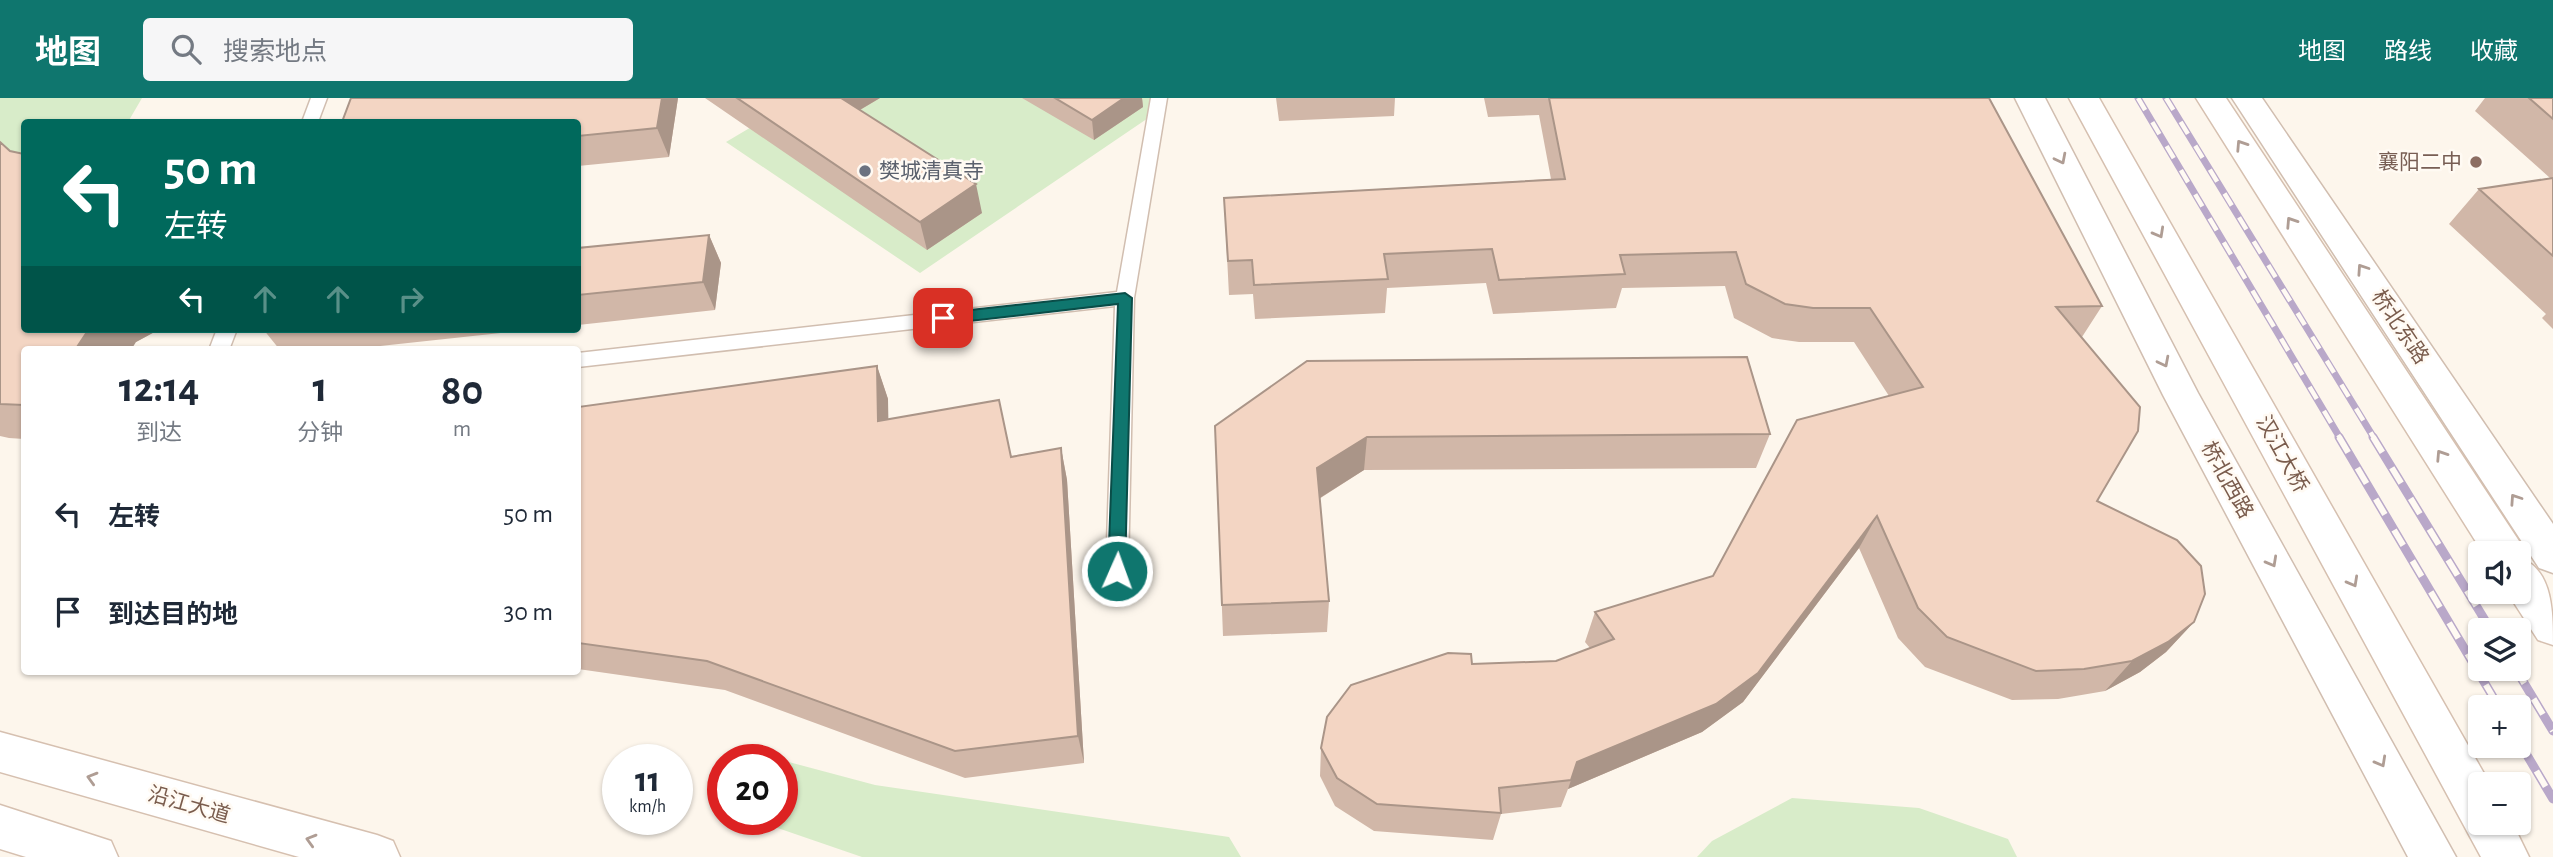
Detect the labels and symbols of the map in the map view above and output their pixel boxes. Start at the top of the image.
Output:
one-way arrow [2237,140,2250,153]
place label: 襄阳二中 [2378,151,2462,173]
one-way arrow [2053,152,2067,164]
marker: 襄阳二中 [2468,154,2484,170]
place label: 樊城清真寺 [879,160,984,182]
marker: 樊城清真寺 [857,163,873,179]
one-way arrow [2287,217,2300,230]
one-way arrow [2151,226,2164,238]
one-way arrow [2357,264,2370,277]
street label: 桥北东路 [2368,286,2433,368]
pin [913,288,973,348]
one-way arrow [2156,355,2170,367]
street label: 汉江大桥 [2252,412,2312,496]
street label: 桥北西路 [2197,438,2257,522]
one-way arrow [2437,449,2450,462]
one-way arrow [2510,494,2523,507]
position arrow [1080,534,1154,608]
one-way arrow [2264,555,2277,567]
one-way arrow [2345,574,2358,587]
speed limit sign: 20 [707,744,798,835]
one-way arrow [2373,754,2386,767]
one-way arrow [87,771,99,786]
street label: 沿江大道 [146,782,233,827]
one-way arrow [306,834,318,848]

